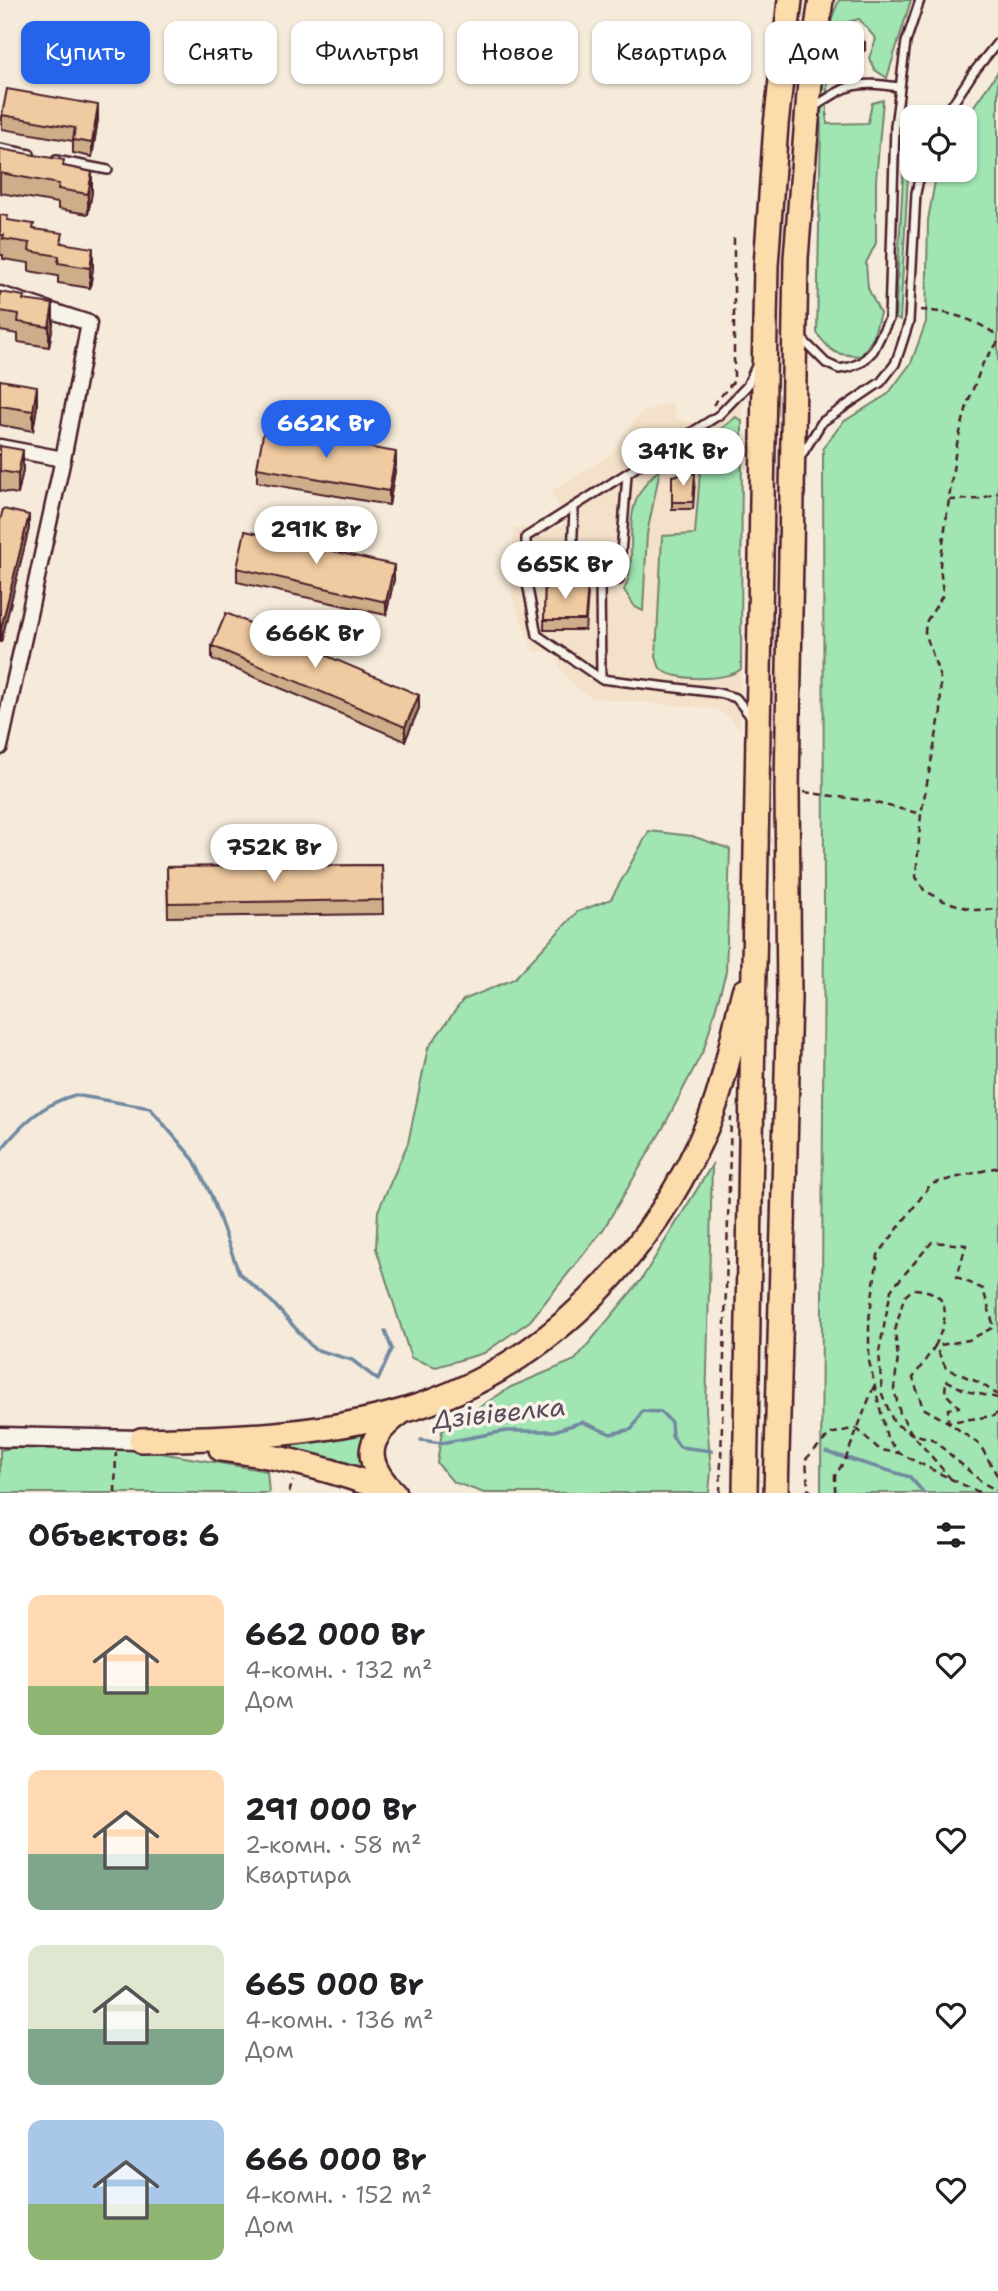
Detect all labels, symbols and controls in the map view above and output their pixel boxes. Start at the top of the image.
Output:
chip: Купить [21,21,150,84]
chip: Снять [164,21,277,84]
chip: Фильтры [291,21,443,84]
chip: Новое [457,21,578,84]
chip: Квартира [592,21,751,84]
chip: Дом [765,21,864,84]
map controls [900,105,977,182]
button: locate [900,105,977,182]
pin: 662K Br [261,400,391,460]
text: 662K Br [277,408,375,438]
pin: 341K Br [618,428,748,488]
text: 341K Br [637,436,729,466]
pin: 291K Br [251,506,381,566]
text: 291K Br [270,514,362,544]
pin: 665K Br [500,542,630,601]
text: 665K Br [517,549,613,579]
pin: 666K Br [250,610,380,670]
text: 666K Br [266,618,364,648]
pin: 752K Br [209,824,339,884]
text: 752K Br [226,832,322,862]
water label: Дзівівелка [429,1388,567,1437]
text: Объектов: 6 [28,1515,220,1556]
icon: filters [932,1516,970,1554]
text: 662 000 Br [245,1614,425,1655]
icon: home [84,1623,168,1707]
icon: heart [932,1646,970,1684]
text: 4-комн. · 132 m² [245,1655,433,1685]
text: Дом [245,1685,294,1715]
text: 291 000 Br [245,1789,417,1830]
icon: home [84,1798,168,1882]
icon: heart [932,1821,970,1859]
text: 2-комн. · 58 m² [245,1830,422,1860]
text: Квартира [245,1860,351,1890]
text: 665 000 Br [245,1964,424,2005]
icon: home [84,1973,168,2057]
icon: heart [932,1996,970,2034]
text: 4-комн. · 136 m² [245,2005,434,2035]
text: Дом [245,2035,294,2065]
text: 666 000 Br [245,2139,427,2180]
icon: home [84,2148,168,2232]
icon: heart [932,2171,970,2209]
text: 4-комн. · 152 m² [245,2180,432,2210]
text: Дом [245,2210,294,2240]

